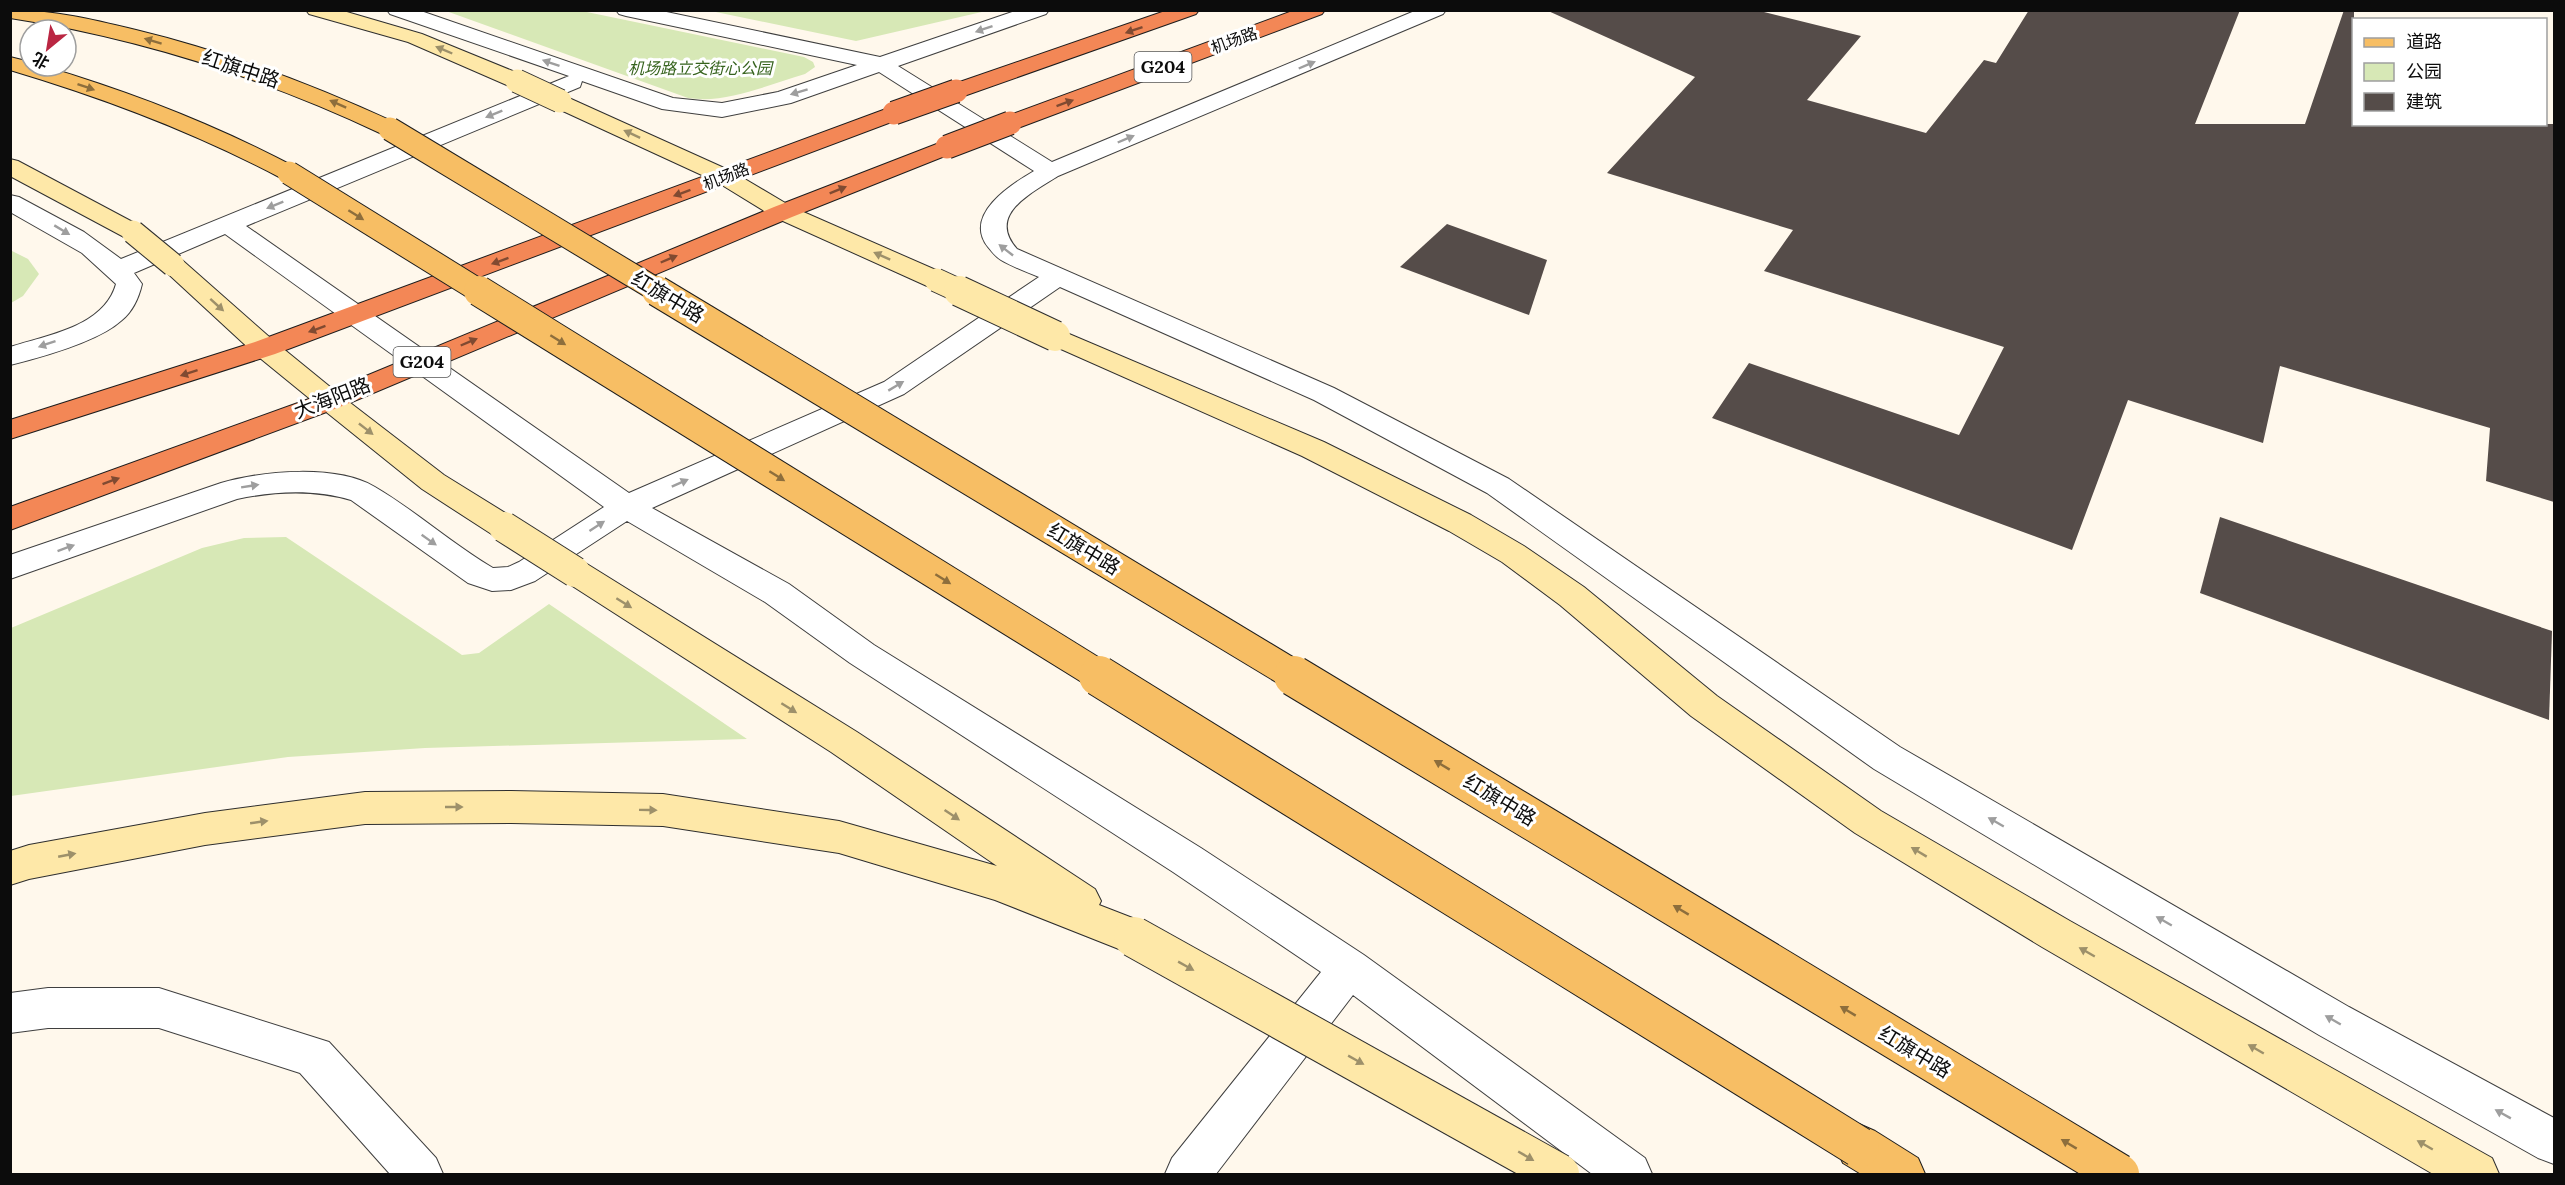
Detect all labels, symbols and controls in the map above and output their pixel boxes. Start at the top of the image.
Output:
north arrow [18,18,78,78]
legend [2352,18,2547,126]
street label: 机场路 [1208,22,1260,58]
one-way arrow [975,25,993,35]
one-way arrow [1125,25,1143,35]
text: 道路 [2406,30,2442,53]
one-way arrow [144,36,162,45]
street label: 红旗中路 [199,44,283,93]
one-way arrow [435,45,453,54]
text: 北 [29,48,52,74]
road number: G204 [1134,52,1192,82]
one-way arrow [542,58,560,68]
park label: 机场路立交街心公园 [628,58,774,78]
one-way arrow [1298,60,1315,69]
text: 公园 [2406,60,2442,83]
one-way arrow [78,82,96,92]
one-way arrow [790,88,808,97]
text: 建筑 [2406,90,2442,113]
one-way arrow [1056,97,1074,107]
one-way arrow [329,99,346,108]
one-way arrow [485,109,503,119]
one-way arrow [623,128,641,138]
one-way arrow [1118,134,1136,144]
street label: 机场路 [700,158,752,194]
one-way arrow [829,185,847,195]
one-way arrow [673,188,691,198]
one-way arrow [266,200,284,210]
one-way arrow [348,210,364,221]
one-way arrow [54,224,70,235]
one-way arrow [998,245,1013,257]
one-way arrow [874,252,891,261]
one-way arrow [660,254,678,264]
one-way arrow [491,256,509,266]
street label: 红旗中路 [628,265,709,328]
one-way arrow [209,298,224,312]
one-way arrow [308,325,326,334]
one-way arrow [550,335,566,346]
one-way arrow [461,338,478,347]
one-way arrow [38,339,56,349]
road number: G204 [394,347,450,377]
one-way arrow [180,368,198,378]
street label: 大海阳路 [290,372,374,424]
one-way arrow [888,381,905,391]
one-way arrow [359,423,374,435]
one-way arrow [769,471,785,482]
one-way arrow [102,476,120,485]
one-way arrow [671,478,689,488]
one-way arrow [241,482,260,491]
street label: 红旗中路 [1044,517,1125,580]
one-way arrow [589,521,605,532]
one-way arrow [421,534,437,546]
one-way arrow [57,542,75,552]
one-way arrow [935,573,951,584]
one-way arrow [616,598,632,609]
one-way arrow [781,702,797,713]
one-way arrow [1434,760,1450,771]
street label: 红旗中路 [1460,768,1541,831]
one-way arrow [444,802,463,812]
one-way arrow [639,805,658,815]
one-way arrow [944,809,960,820]
one-way arrow [250,817,269,826]
one-way arrow [1987,817,2004,827]
one-way arrow [1910,847,1927,857]
one-way arrow [58,850,77,859]
one-way arrow [1673,904,1689,915]
one-way arrow [2155,916,2172,926]
one-way arrow [2078,947,2095,957]
one-way arrow [1177,961,1194,971]
one-way arrow [1840,1005,1856,1016]
one-way arrow [2324,1015,2341,1025]
street label: 红旗中路 [1875,1020,1956,1083]
one-way arrow [2247,1044,2264,1054]
one-way arrow [1348,1055,1365,1065]
one-way arrow [2494,1109,2511,1119]
one-way arrow [2061,1139,2077,1150]
one-way arrow [2417,1140,2433,1151]
one-way arrow [1518,1150,1534,1161]

